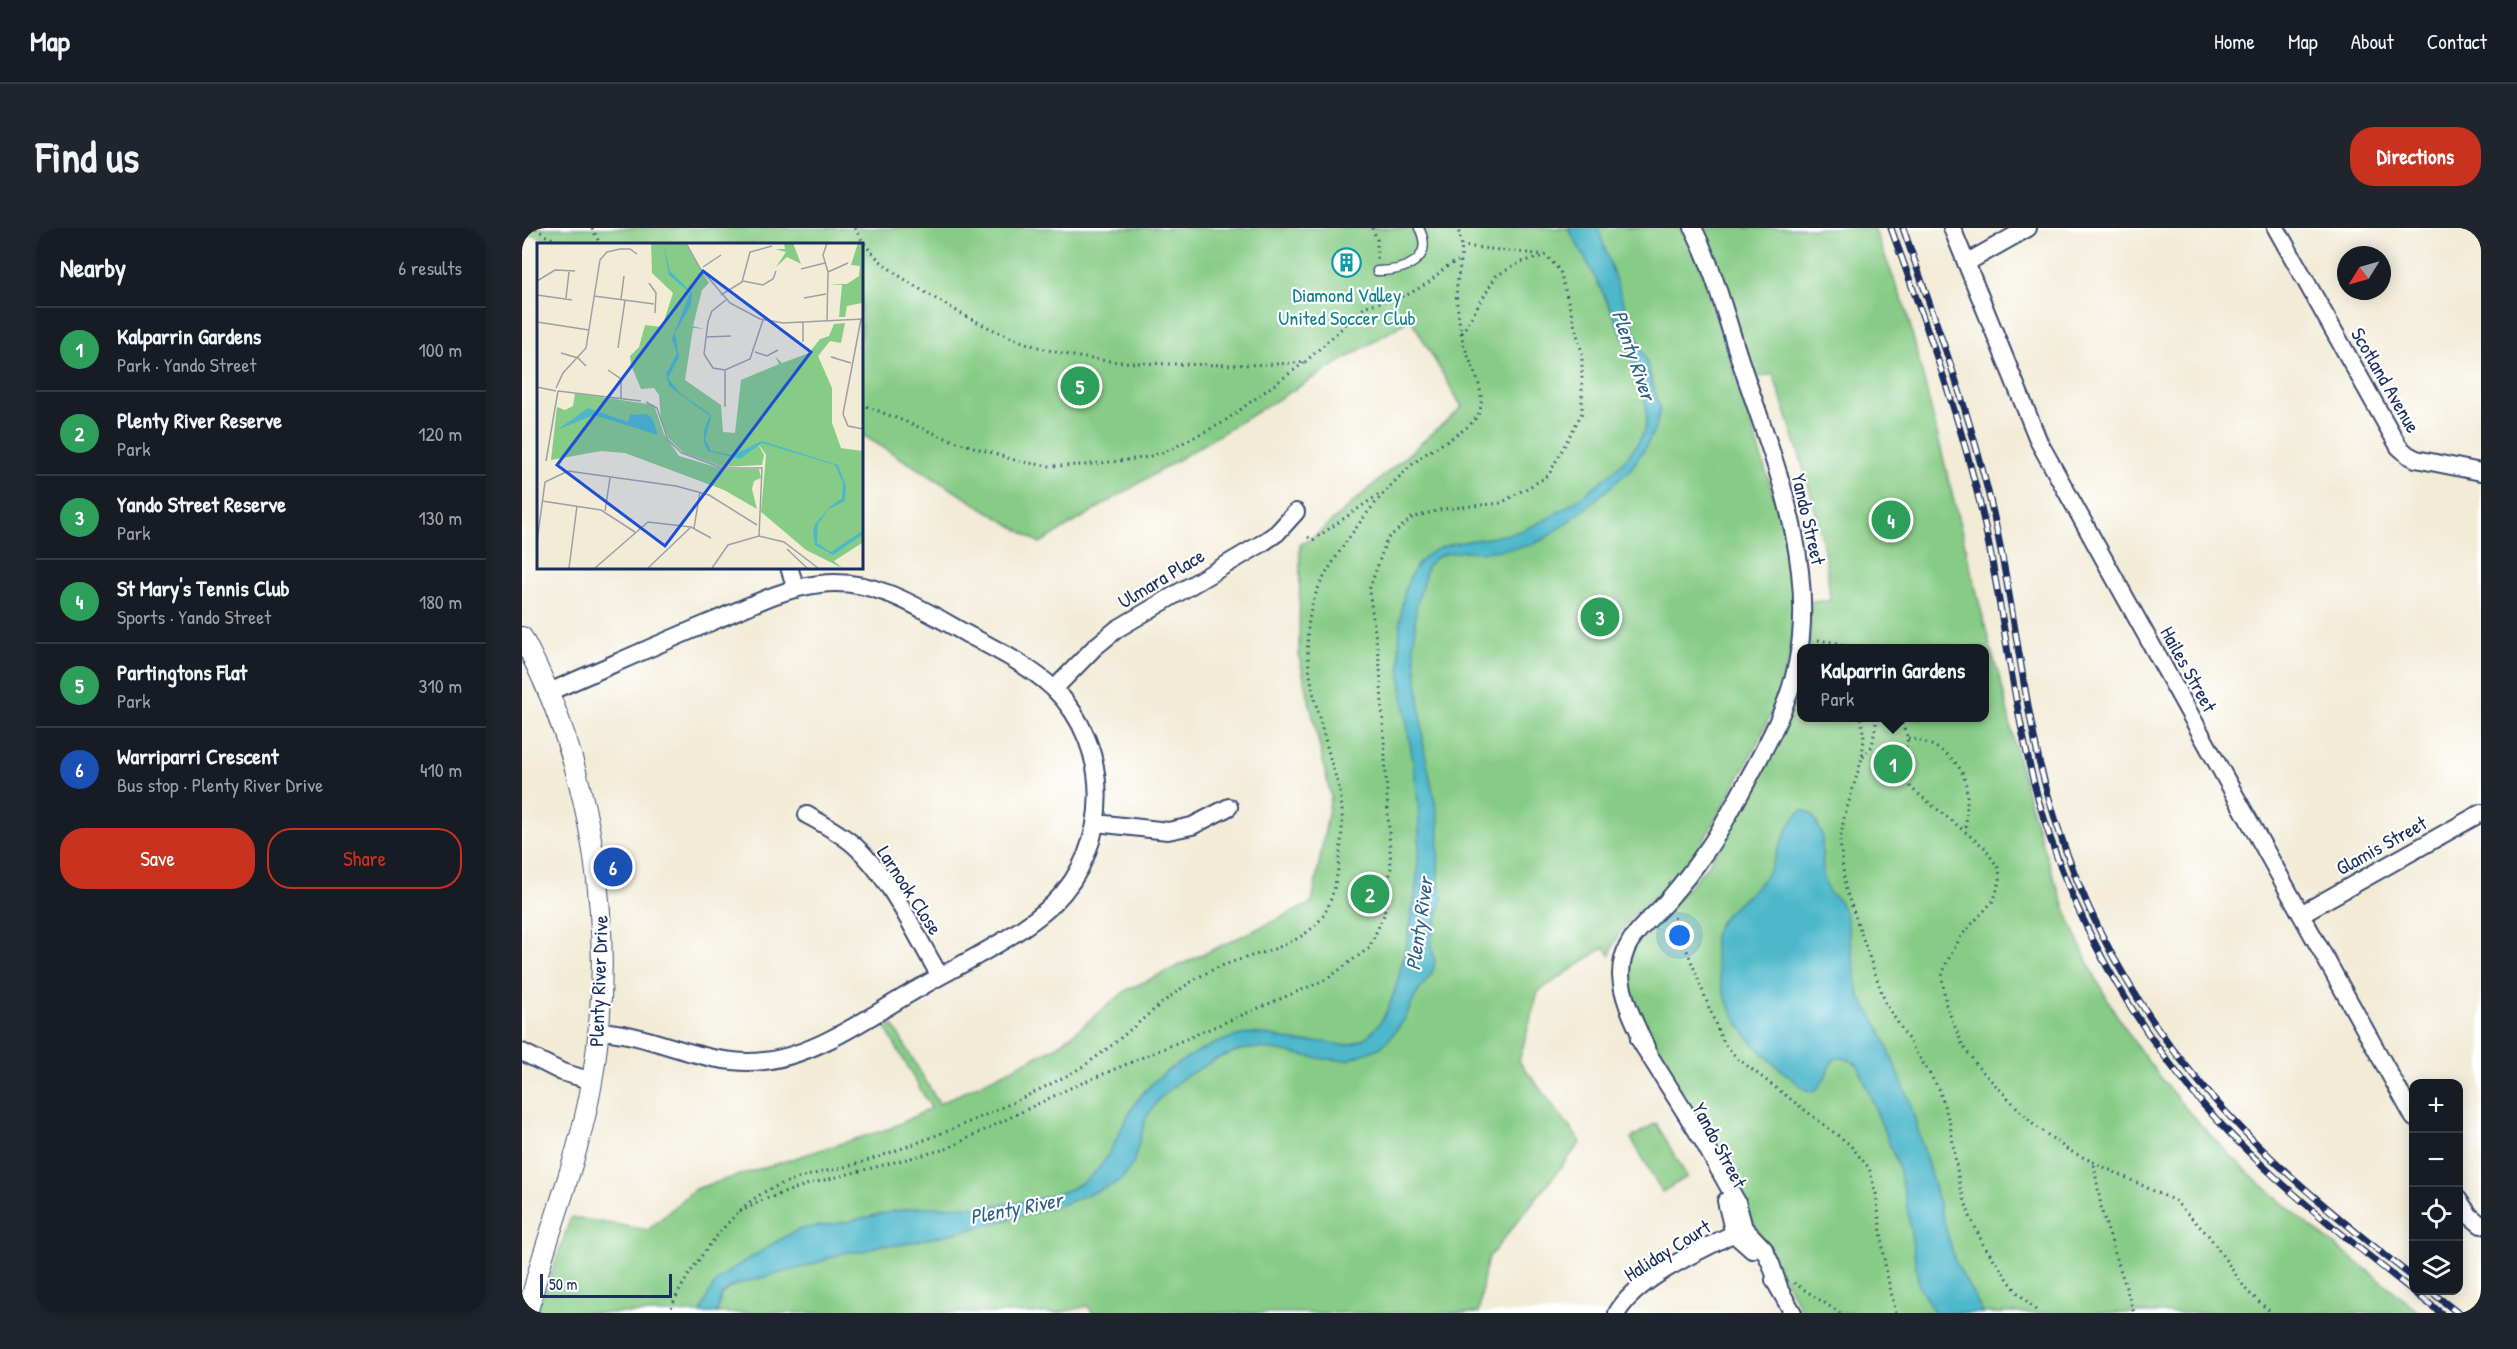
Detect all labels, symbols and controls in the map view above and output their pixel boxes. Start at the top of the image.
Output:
text: Map [30,22,70,60]
text: Home [2214,27,2255,56]
text: Map [2288,27,2318,56]
text: About [2351,27,2394,56]
text: Contact [2427,27,2487,56]
button: Directions [2350,127,2481,186]
text: Find us [36,128,139,185]
inset map [537,243,862,568]
north arrow [2337,246,2391,300]
building icon: Diamond Valley United Soccer Club [1331,247,1363,279]
text: Nearby [60,250,126,285]
text: 6 results [398,254,462,281]
place label: Diamond Valley United Soccer Club [1278,281,1416,331]
water label: Plenty River [1605,306,1664,407]
text: Kalparrin Gardens [117,321,261,351]
street label: Scotland Avenue [2345,322,2427,438]
text: 1 [76,336,83,363]
text: 100 m [419,336,462,363]
text: Park · Yando Street [117,351,256,378]
pin: 5 [1060,364,1100,408]
text: Plenty River Reserve [117,405,282,435]
text: 2 [75,420,84,447]
text: 120 m [418,420,462,447]
text: Park [117,435,150,462]
street label: Yando Street [1785,471,1833,568]
text: Yando Street Reserve [117,489,286,519]
pin: 4 [1872,498,1910,542]
text: 3 [75,504,84,531]
text: 130 m [419,504,462,531]
text: Park [117,519,150,546]
street label: Ulmara Place [1113,542,1209,614]
text: St Mary's Tennis Club [117,573,290,603]
text: 4 [76,588,83,615]
text: 180 m [419,588,462,615]
pin: 3 [1580,594,1620,640]
text: Sports · Yando Street [117,603,271,630]
street label: Hailes Street [2154,621,2224,718]
popup [1797,644,1989,722]
text: Kalparrin Gardens [1821,655,1965,685]
text: Partingtons Flat [117,657,247,687]
text: 5 [75,672,84,699]
text: 310 m [419,672,462,699]
text: Park [1821,685,1854,712]
text: Park [117,687,150,714]
text: Warriparri Crescent [117,741,279,771]
pin: 1 [1874,742,1912,786]
text: 6 [76,756,83,783]
text: 410 m [420,756,462,783]
text: Bus stop · Plenty River Drive [117,771,323,798]
street label: Glamis Street [2331,808,2432,881]
button: Save [60,828,255,889]
button: Share [267,828,462,889]
street label: Larnook Close [871,840,949,940]
pin: 6 [594,844,632,890]
pin: 2 [1350,872,1390,916]
water label: Plenty River [1398,873,1440,972]
street label: Plenty River Drive [582,915,614,1047]
your location [1665,921,1694,950]
map controls [2409,1079,2463,1295]
button: + [2409,1079,2463,1133]
street label: Yando Street [1686,1098,1754,1193]
button: − [2409,1133,2463,1187]
water label: Plenty River [967,1184,1068,1231]
button: locate [2409,1187,2463,1241]
street label: Haliday Court [1619,1212,1716,1287]
button: layers [2409,1241,2463,1295]
scale bar [540,1271,672,1298]
text: 50 m [549,1273,578,1295]

